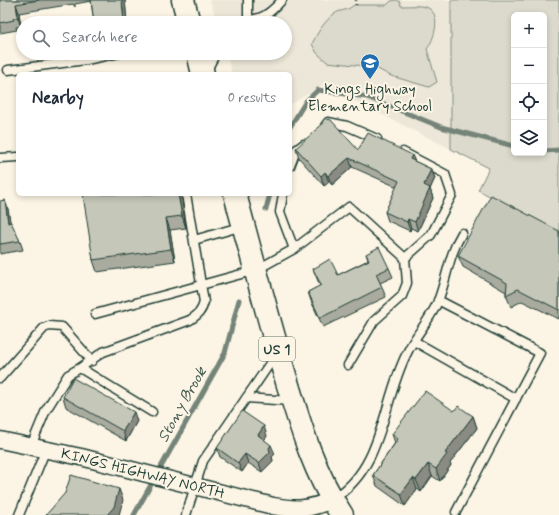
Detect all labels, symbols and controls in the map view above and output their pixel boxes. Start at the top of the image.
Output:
map controls [511,12,547,156]
button: + [511,12,547,48]
search box [16,16,292,60]
icon: search [30,27,52,49]
text: Search here [62,28,138,48]
button: − [511,48,547,84]
school or university icon: Kings Highway Elementary School [359,52,381,80]
place label: Kings Highway Elementary School [308,80,432,117]
button: locate [511,84,547,120]
text: Nearby [32,87,84,109]
text: 0 results [228,90,276,107]
button: layers [511,120,547,156]
road number: US 1 [259,337,295,361]
water label: Stony Brook [153,363,212,446]
street label: KINGS HIGHWAY NORTH [59,444,227,504]

